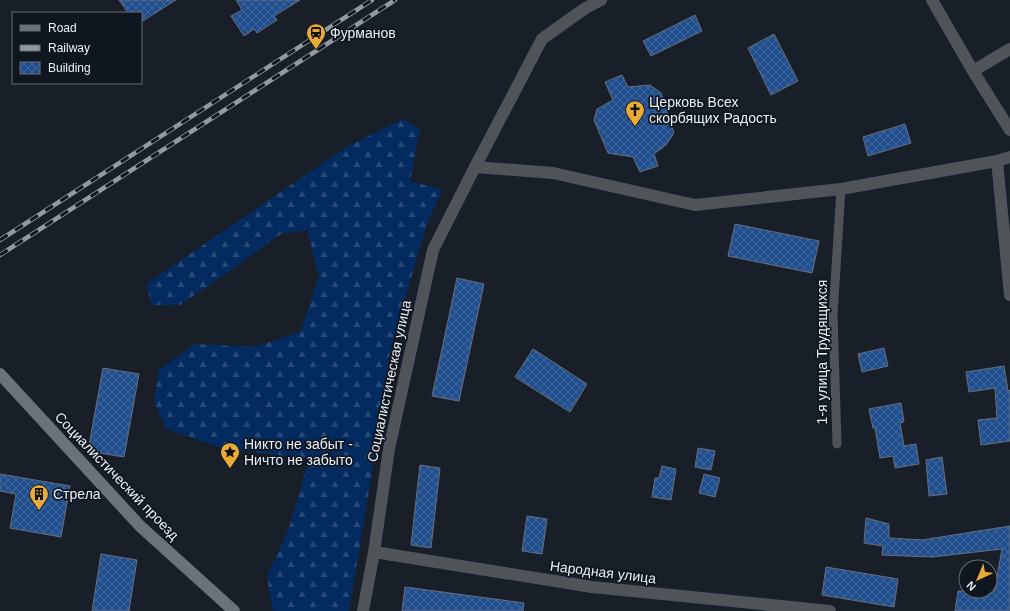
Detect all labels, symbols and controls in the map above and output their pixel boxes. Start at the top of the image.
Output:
legend [12,12,142,84]
text: Road [48,21,77,35]
station icon: Фурманов [305,22,327,50]
place label: Фурманов [330,25,396,41]
text: Railway [48,41,90,55]
text: Building [48,61,91,75]
place label: Церковь Всех скорбящих Радость [649,94,777,126]
church icon: Церковь Всех скорбящих Радость [624,99,646,127]
street label: 1-я улица Трудящихся [814,280,830,424]
street label: Социалистическая улица [364,298,414,463]
street label: Социалистический проезд [52,409,182,543]
place label: Никто не забыт - Ничто не забыто [244,436,353,468]
place icon: Никто не забыт - Ничто не забыто [219,441,241,469]
building icon: Стрела [28,483,50,511]
place label: Стрела [53,486,101,502]
street label: Народная улица [549,558,657,586]
north arrow [958,559,998,599]
text: N [964,579,978,593]

